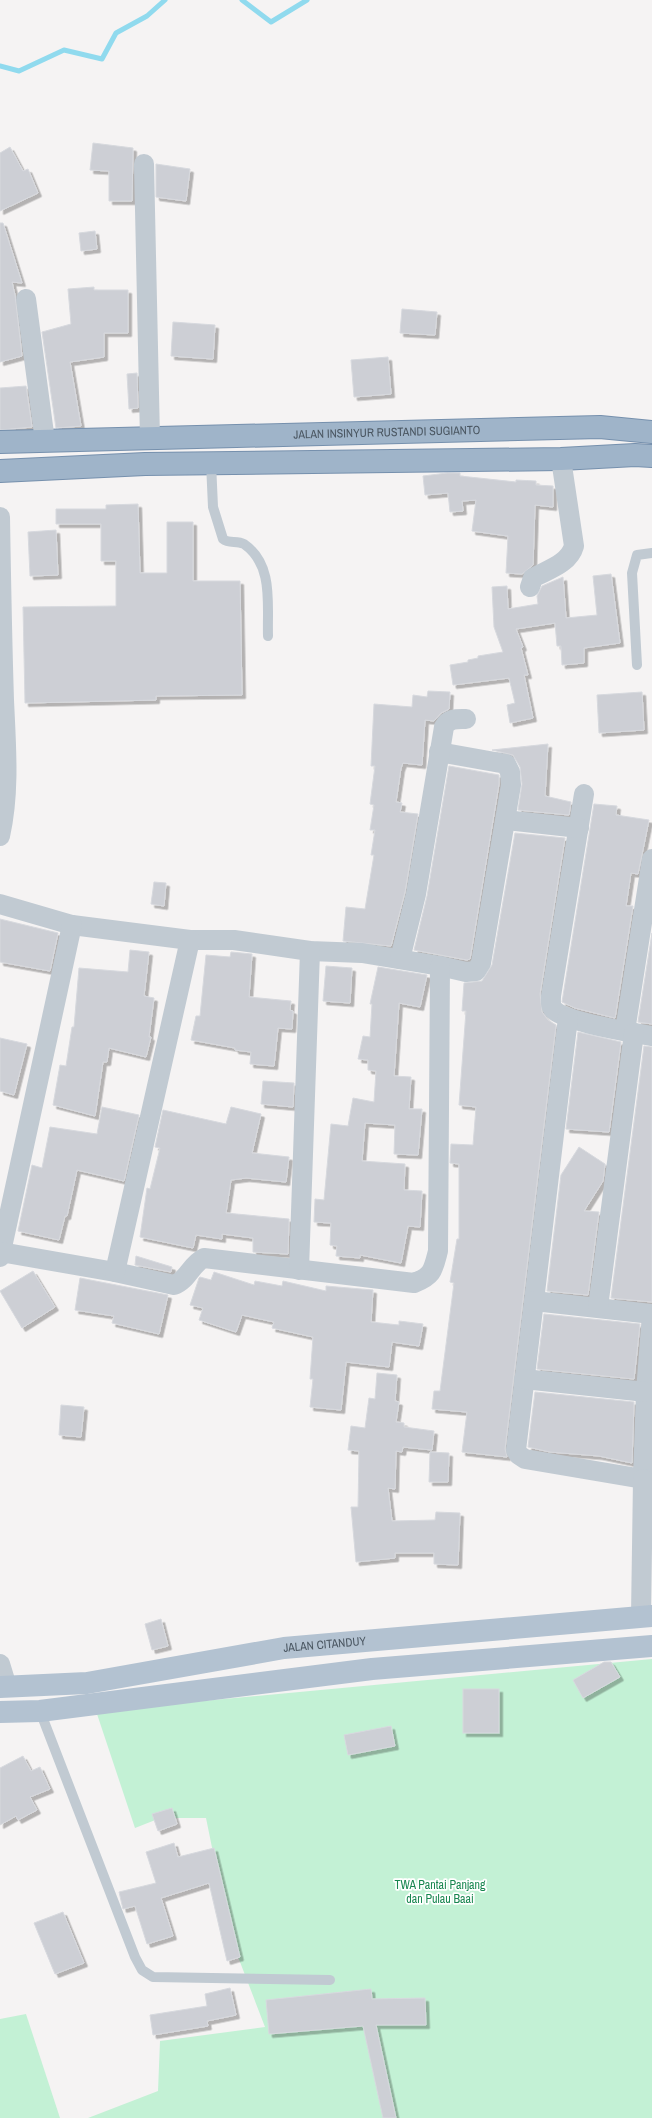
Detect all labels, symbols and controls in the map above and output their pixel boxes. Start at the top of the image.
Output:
street label: JALAN INSINYUR RUSTANDI SUGIANTO [293,422,481,443]
street label: JALAN CITANDUY [283,1633,367,1656]
park label: TWA Pantai Panjang dan Pulau Baai [395,1877,486,1907]

